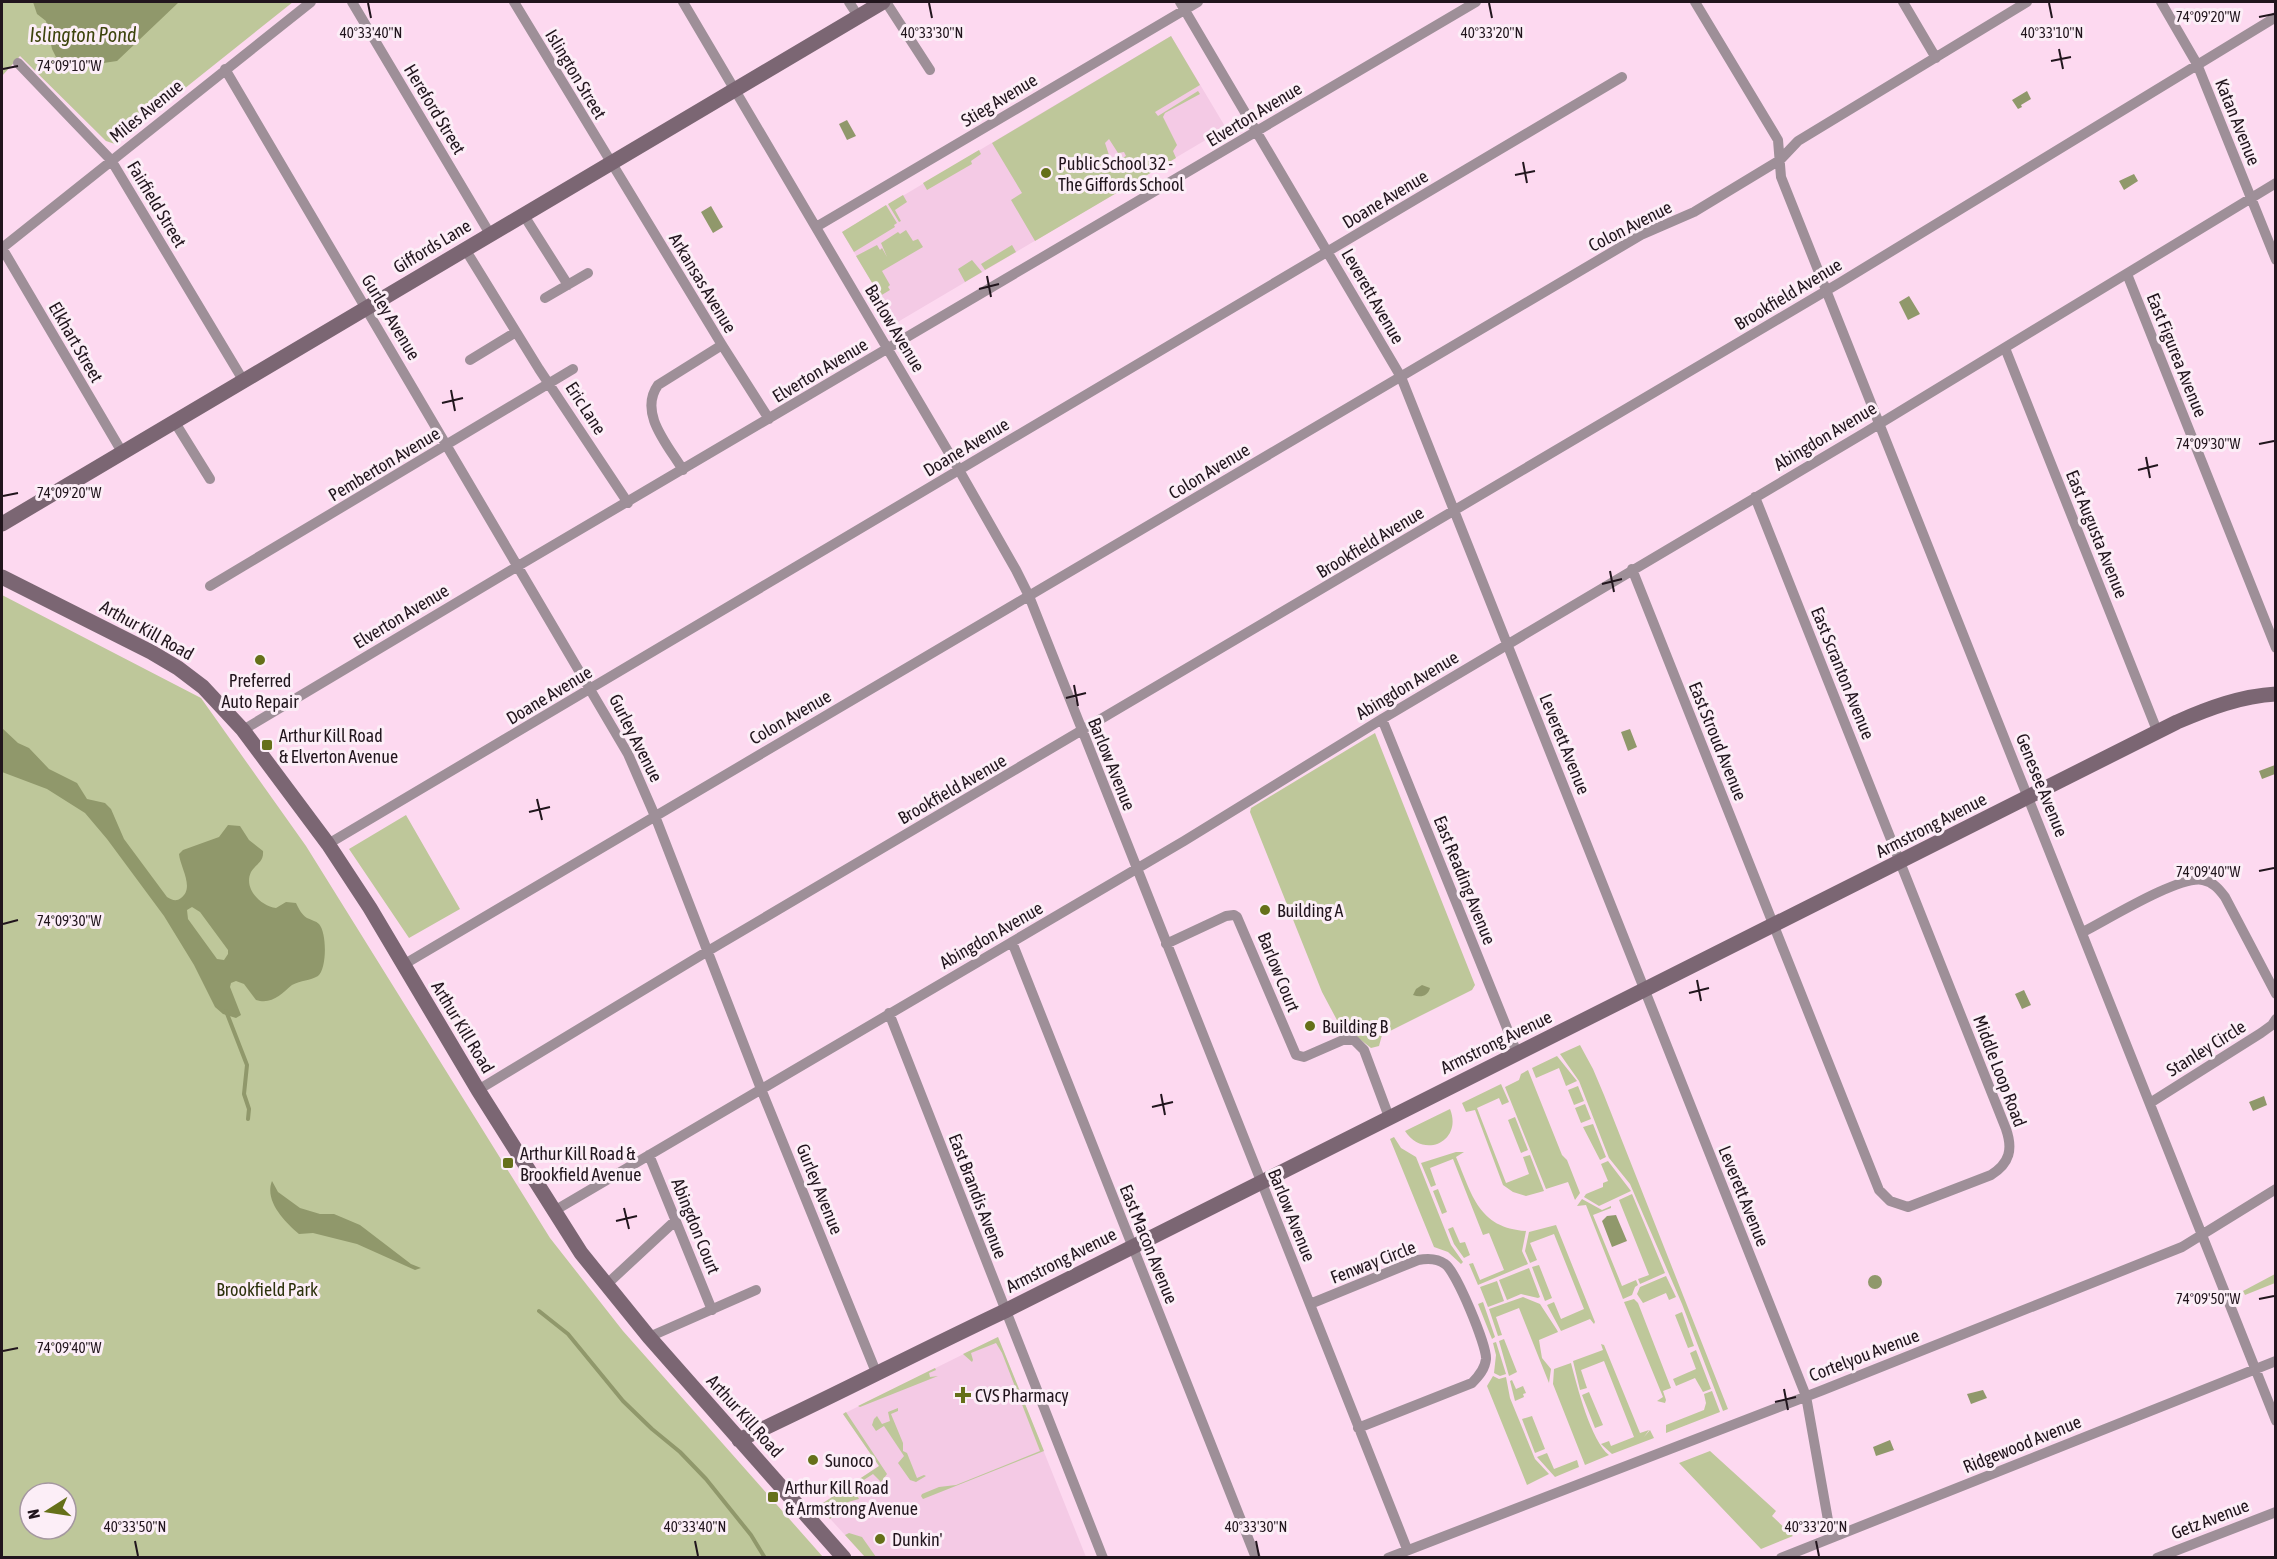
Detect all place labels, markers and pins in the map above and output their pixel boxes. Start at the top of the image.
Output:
place label: Public School 32 - The Giffords School [1058,153,1184,195]
marker: Public School 32 - The Giffords School [1039,166,1053,180]
marker: Preferred Auto Repair [253,653,267,667]
place label: Preferred Auto Repair [222,670,299,712]
place label: Arthur Kill Road & Elverton Avenue [279,725,398,767]
marker: Arthur Kill Road & Elverton Avenue [260,738,274,752]
place label: Building A [1277,900,1344,921]
marker: Building A [1258,903,1272,917]
place label: Building B [1322,1016,1389,1037]
marker: Building B [1303,1019,1317,1033]
place label: Arthur Kill Road & Brookfield Avenue [520,1143,641,1185]
marker: Arthur Kill Road & Brookfield Avenue [501,1156,515,1170]
place label: CVS Pharmacy [975,1385,1069,1406]
marker: CVS Pharmacy [956,1388,970,1402]
place label: Sunoco [825,1450,874,1471]
marker: Sunoco [806,1453,820,1467]
place label: Arthur Kill Road & Armstrong Avenue [785,1477,918,1519]
marker: Arthur Kill Road & Armstrong Avenue [766,1490,780,1504]
place label: Dunkin' [892,1529,942,1550]
marker: Dunkin' [873,1532,887,1546]

